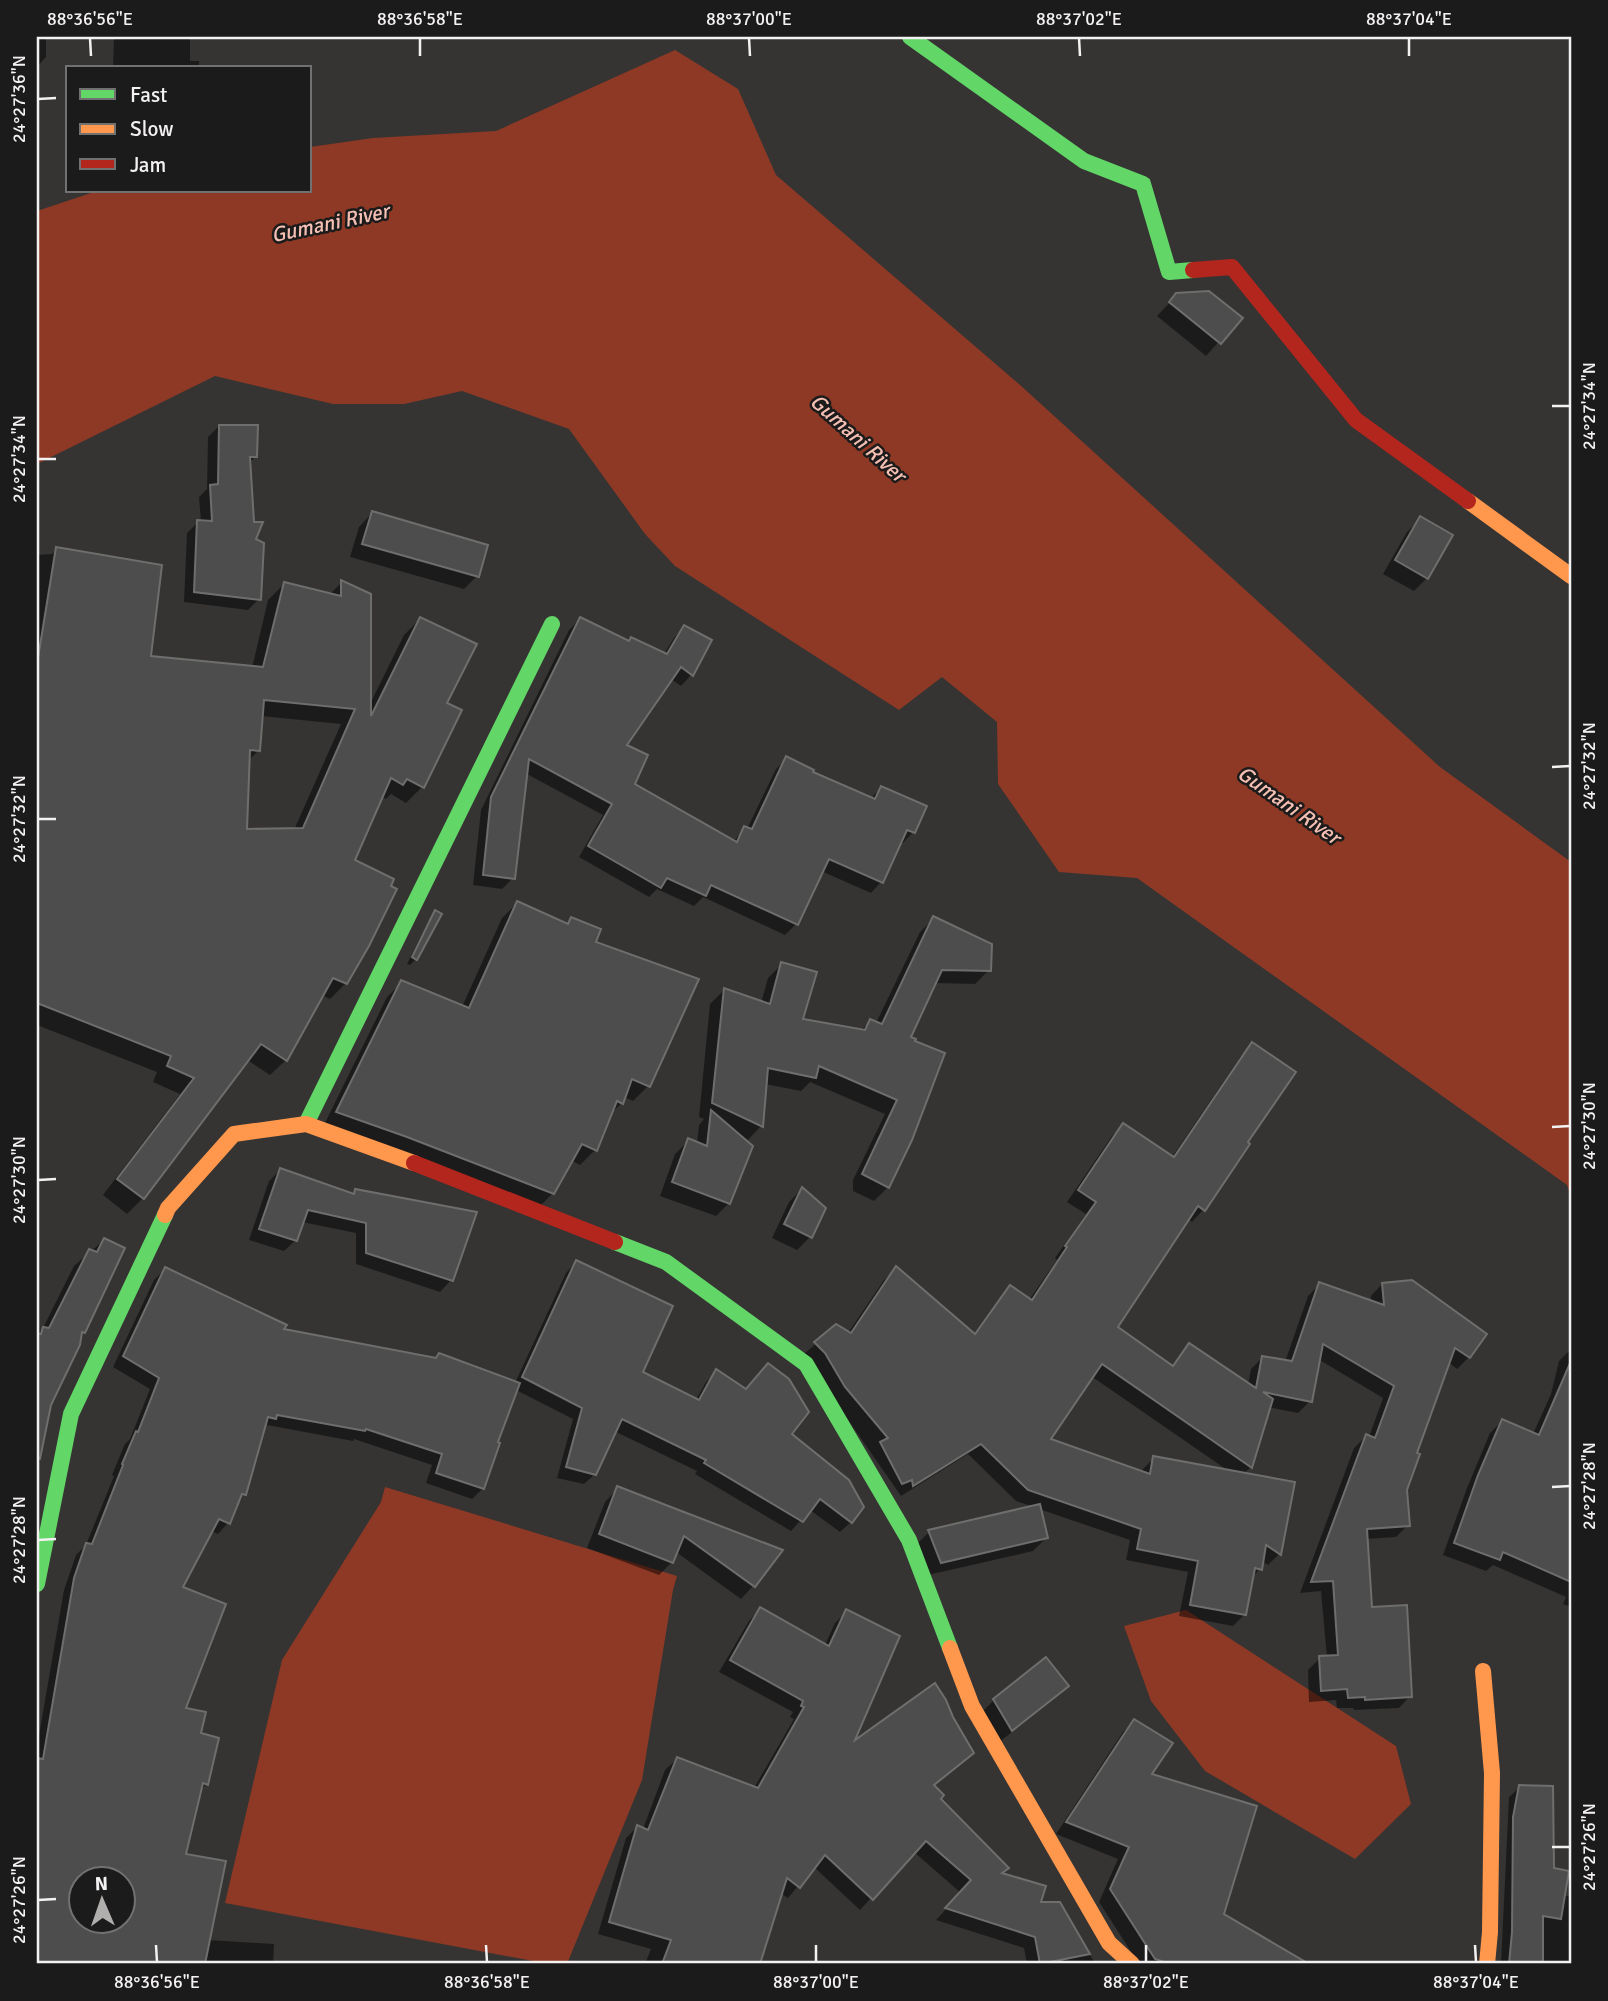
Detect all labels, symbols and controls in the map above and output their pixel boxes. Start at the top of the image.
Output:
text: 88°36'56"E [47,8,133,30]
text: 88°36'58"E [377,8,463,30]
text: 88°37'00"E [706,8,792,30]
text: 88°37'02"E [1036,8,1122,30]
text: 88°37'04"E [1366,8,1452,30]
text: 24°27'36"N [8,55,30,143]
legend [66,66,312,192]
text: Fast [130,82,167,108]
text: Slow [130,116,174,142]
text: Jam [130,152,166,178]
water label: Gumani River [269,197,394,248]
text: 24°27'34"N [1578,362,1600,450]
water label: Gumani River [805,388,914,490]
text: 24°27'34"N [8,415,30,503]
text: 24°27'32"N [1578,722,1600,810]
water label: Gumani River [1232,760,1348,852]
text: 24°27'32"N [8,775,30,863]
text: 24°27'30"N [1578,1082,1600,1170]
text: 24°27'30"N [8,1136,30,1224]
text: 24°27'28"N [1578,1442,1600,1530]
text: 24°27'28"N [8,1496,30,1584]
text: 24°27'26"N [1578,1803,1600,1891]
text: 24°27'26"N [8,1856,30,1944]
north arrow [66,1864,136,1934]
text: N [94,1872,108,1896]
text: 88°36'56"E [114,1971,200,1993]
text: 88°36'58"E [444,1971,530,1993]
text: 88°37'00"E [773,1971,859,1993]
text: 88°37'02"E [1103,1971,1189,1993]
text: 88°37'04"E [1433,1971,1519,1993]

